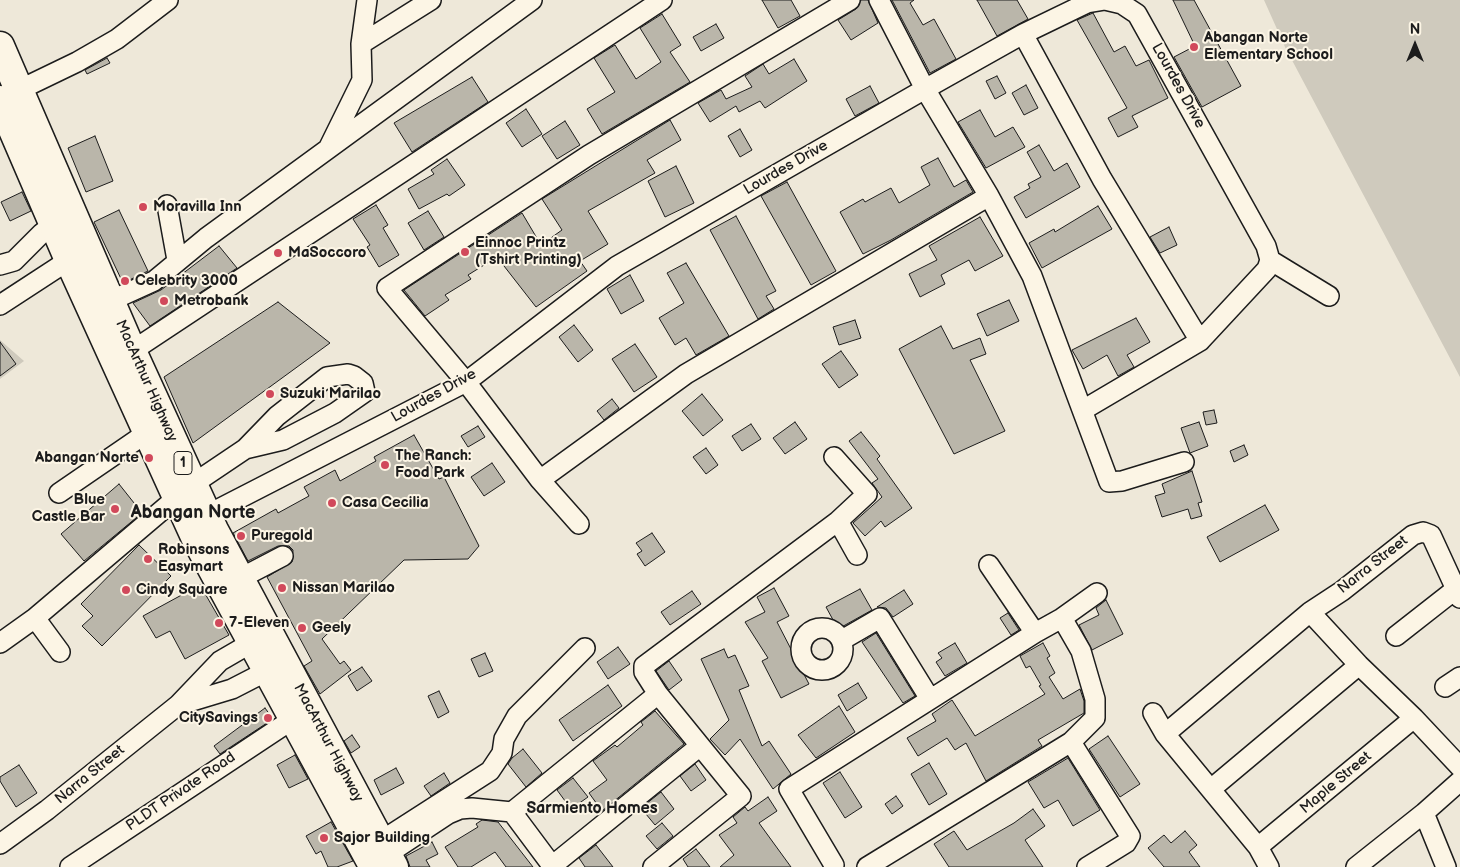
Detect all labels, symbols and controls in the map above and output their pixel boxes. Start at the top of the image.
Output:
north arrow [1390,20,1440,70]
text: N [1410,21,1420,38]
place label: Abangan Norte Elementary School [1204,29,1333,64]
street label: Lourdes Drive [1147,40,1209,132]
marker: Abangan Norte Elementary School [1188,41,1200,53]
street label: Lourdes Drive [741,137,831,199]
place label: Moravilla Inn [153,198,242,216]
marker: Moravilla Inn [137,201,149,213]
place label: Einnoc Printz (Tshirt Printing) [475,234,582,269]
place label: MaSoccoro [288,244,366,262]
marker: Einnoc Printz (Tshirt Printing) [459,246,471,258]
marker: MaSoccoro [272,247,284,259]
place label: Celebrity 3000 [135,272,238,290]
marker: Celebrity 3000 [119,275,131,287]
place label: Metrobank [174,292,248,310]
marker: Metrobank [158,295,170,307]
street label: MacArthur Highway [111,317,181,445]
street label: Lourdes Drive [388,365,480,427]
place label: Suzuki Marilao [280,385,381,403]
marker: Suzuki Marilao [264,388,276,400]
place label: The Ranch: Food Park [395,447,472,482]
place label: Abangan Norte [35,449,139,467]
marker: Abangan Norte [143,452,155,464]
road number: 1 [174,452,192,474]
marker: The Ranch: Food Park [379,459,391,471]
place label: Blue Castle Bar [32,491,105,526]
place label: Casa Cecilia [342,494,429,512]
marker: Casa Cecilia [326,497,338,509]
district label: Abangan Norte [131,502,255,524]
marker: Blue Castle Bar [109,503,121,515]
place label: Puregold [251,527,313,545]
marker: Puregold [235,530,247,542]
street label: Narra Street [1334,532,1412,598]
place label: Robinsons Easymart [158,541,229,576]
marker: Robinsons Easymart [142,553,154,565]
place label: Nissan Marilao [292,579,395,597]
place label: Cindy Square [136,581,227,599]
marker: Nissan Marilao [276,582,288,594]
marker: Cindy Square [120,584,132,596]
place label: 7-Eleven [229,614,289,632]
marker: 7-Eleven [213,617,225,629]
place label: Geely [312,619,351,637]
marker: Geely [296,622,308,634]
street label: MacArthur Highway [289,681,367,805]
place label: CitySavings [179,709,258,727]
marker: CitySavings [262,712,274,724]
street label: Narra Street [52,742,128,808]
street label: Maple Street [1297,748,1375,818]
street label: PLDT Private Road [123,749,239,835]
district label: Sarmiento Homes [526,799,658,819]
place label: Sajor Building [334,829,430,847]
marker: Sajor Building [318,832,330,844]

